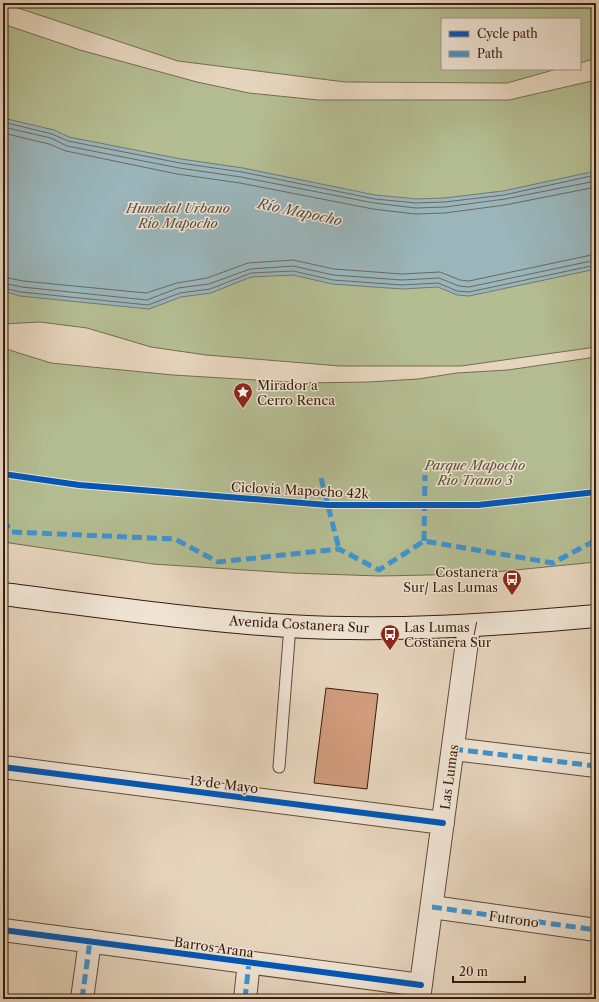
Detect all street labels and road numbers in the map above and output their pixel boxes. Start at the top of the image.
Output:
street label: Ciclovía Mapocho 42k [231,478,370,502]
street label: Avenida Costanera Sur [228,612,370,636]
street label: Las Lumas [437,743,462,811]
street label: 13 de Mayo [189,772,259,796]
street label: Futrono [488,908,540,930]
street label: Barros Arana [173,933,255,961]

